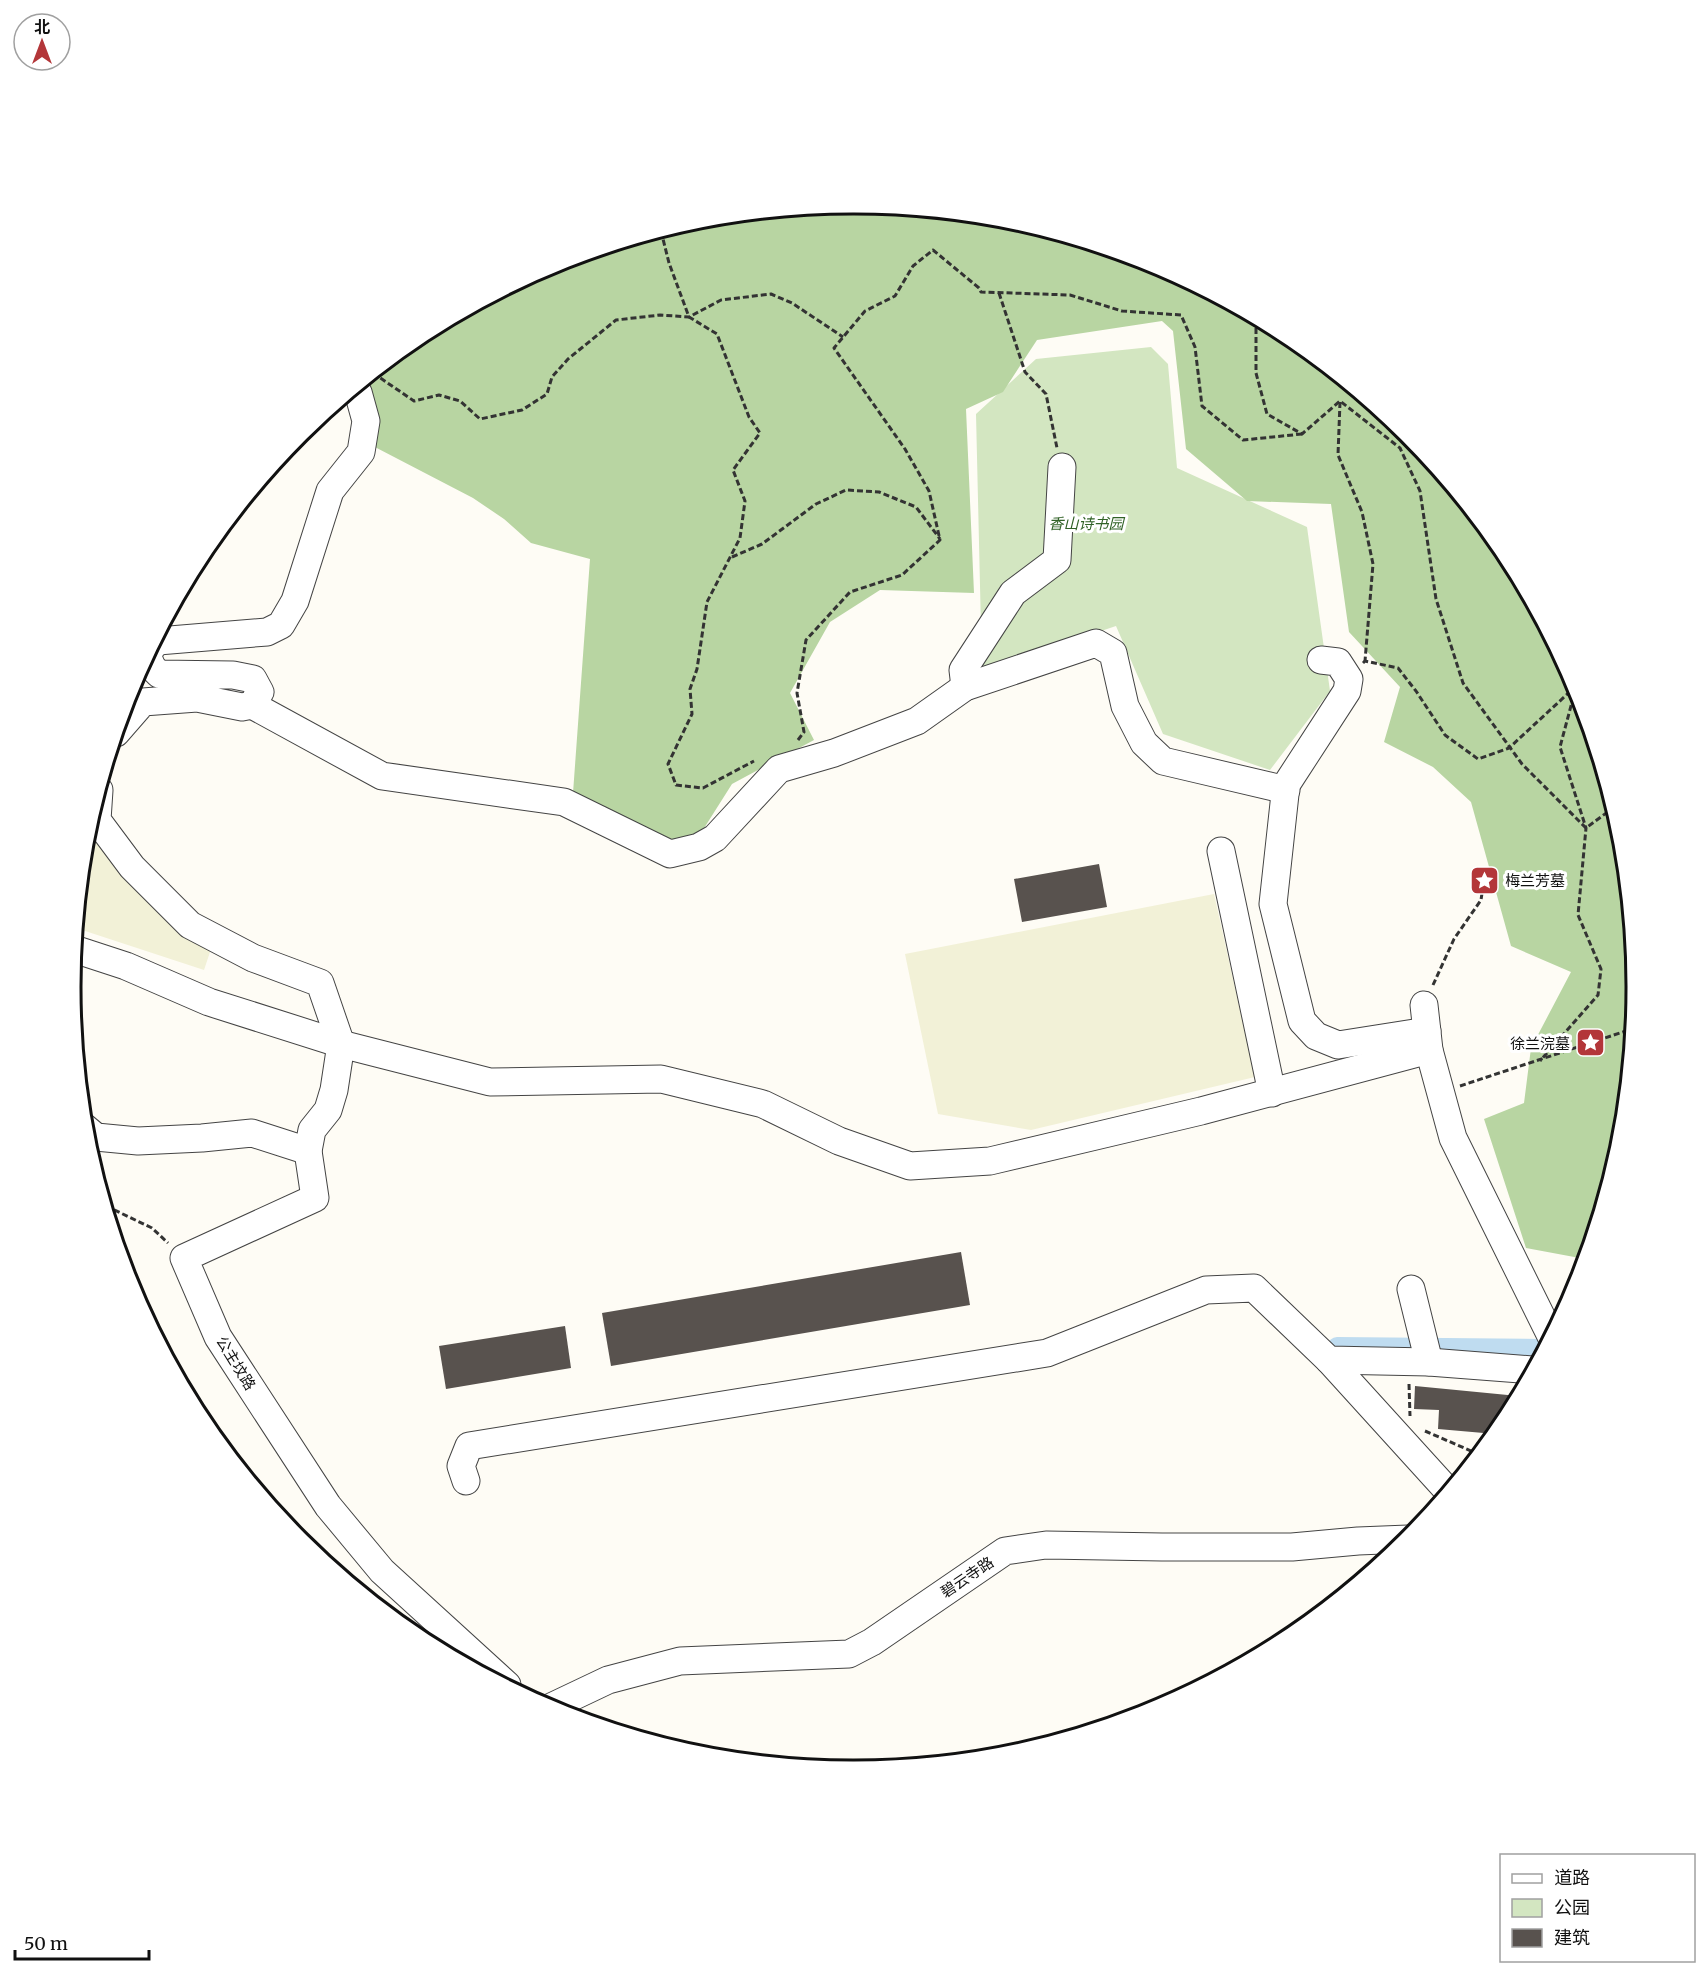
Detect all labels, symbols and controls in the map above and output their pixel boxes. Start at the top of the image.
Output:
north arrow [12,12,72,72]
text: 北 [34,17,50,37]
park label: 香山诗书园 [1048,514,1125,533]
place icon: 梅兰芳墓 [1468,864,1500,896]
place label: 梅兰芳墓 [1505,871,1565,890]
place icon: 徐兰浣墓 [1575,1027,1607,1059]
place label: 徐兰浣墓 [1510,1034,1570,1053]
street label: 公主坟路 [212,1333,260,1393]
street label: 碧云寺路 [937,1552,997,1602]
legend [1500,1854,1695,1962]
text: 道路 [1554,1866,1590,1889]
text: 公园 [1554,1896,1590,1919]
scale bar [15,1923,148,1961]
text: 建筑 [1554,1926,1590,1949]
text: 50 m [24,1932,68,1955]

